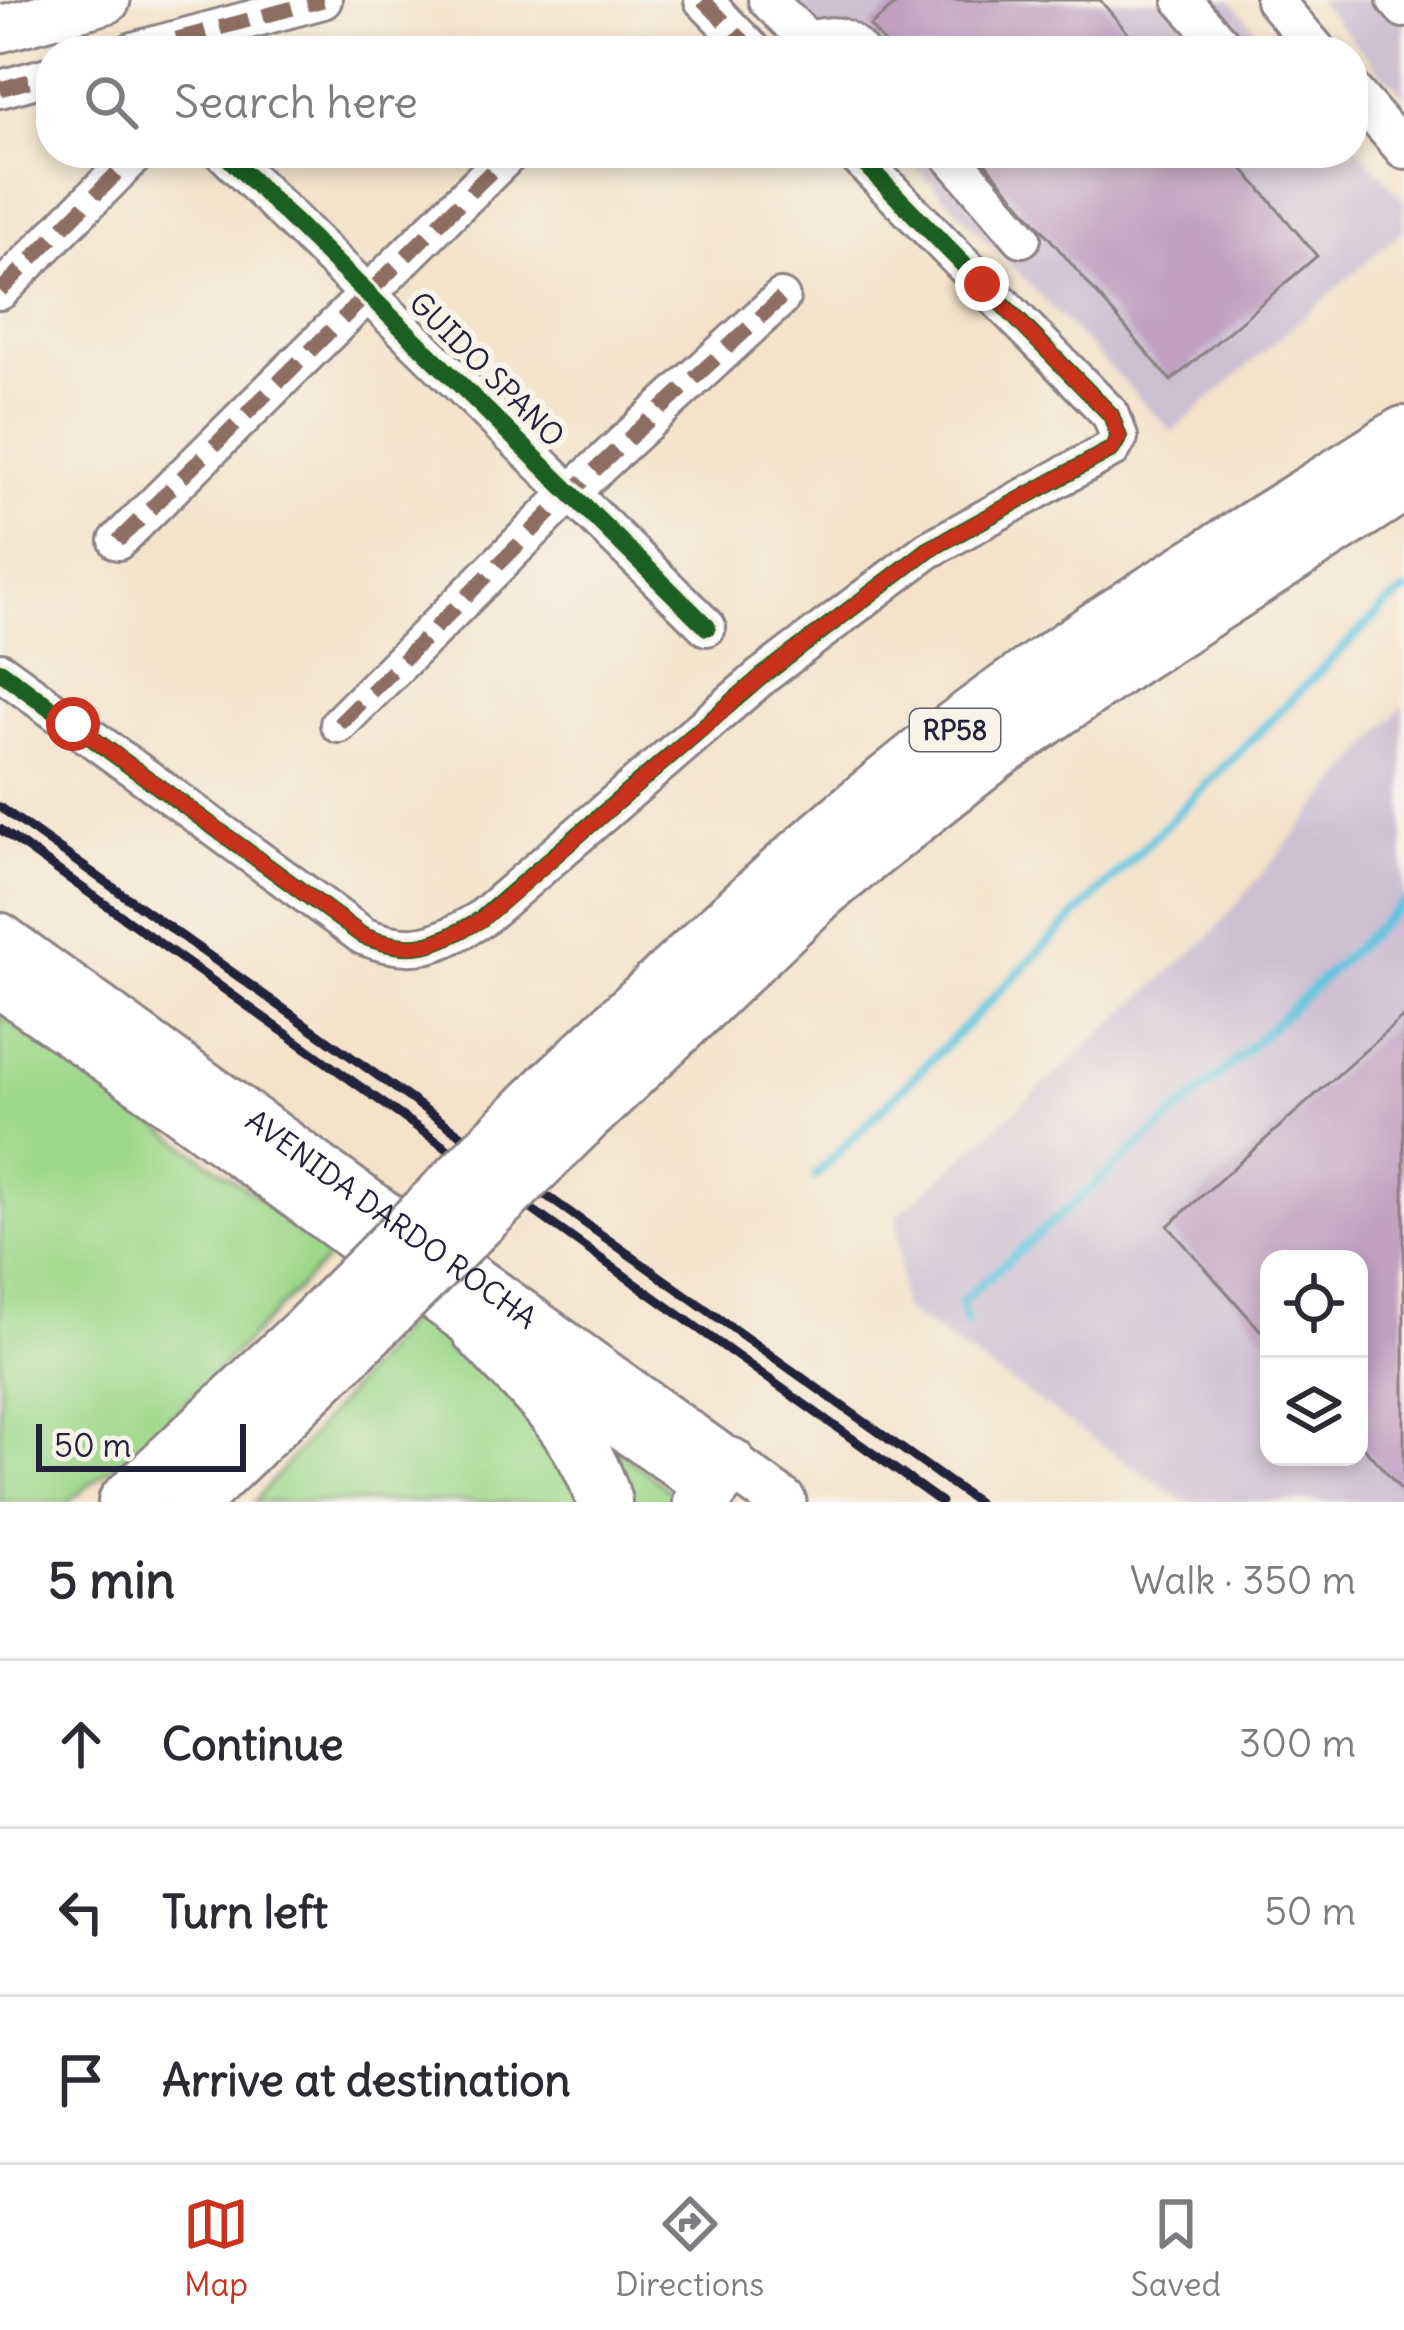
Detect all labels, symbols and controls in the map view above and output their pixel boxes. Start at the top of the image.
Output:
search box [36,36,1368,168]
icon: search [78,69,144,135]
text: Search here [174,74,418,130]
route end [955,257,1009,311]
street label: GUIDO SPANO [401,283,573,455]
route start [46,697,100,751]
road number: RP58 [910,709,1000,751]
street label: AVENIDA DARDO ROCHA [238,1101,544,1337]
map controls [1260,1250,1368,1466]
button: locate [1260,1250,1368,1358]
button: layers [1260,1358,1368,1466]
scale bar [36,1418,246,1471]
text: 50 m [54,1424,131,1466]
text: 5 min [48,1548,175,1612]
text: Walk · 350 m [1130,1556,1356,1605]
icon: ahead [48,1711,114,1777]
text: Continue [162,1716,344,1772]
text: 300 m [1239,1719,1356,1768]
icon: left [48,1879,114,1945]
text: Turn left [162,1884,328,1940]
text: 50 m [1264,1887,1356,1936]
icon: arrive [48,2047,114,2113]
text: Arrive at destination [162,2052,571,2108]
tab: Map [183,2191,249,2305]
tab: Directions [615,2191,764,2305]
tab: Saved [1131,2191,1221,2305]

